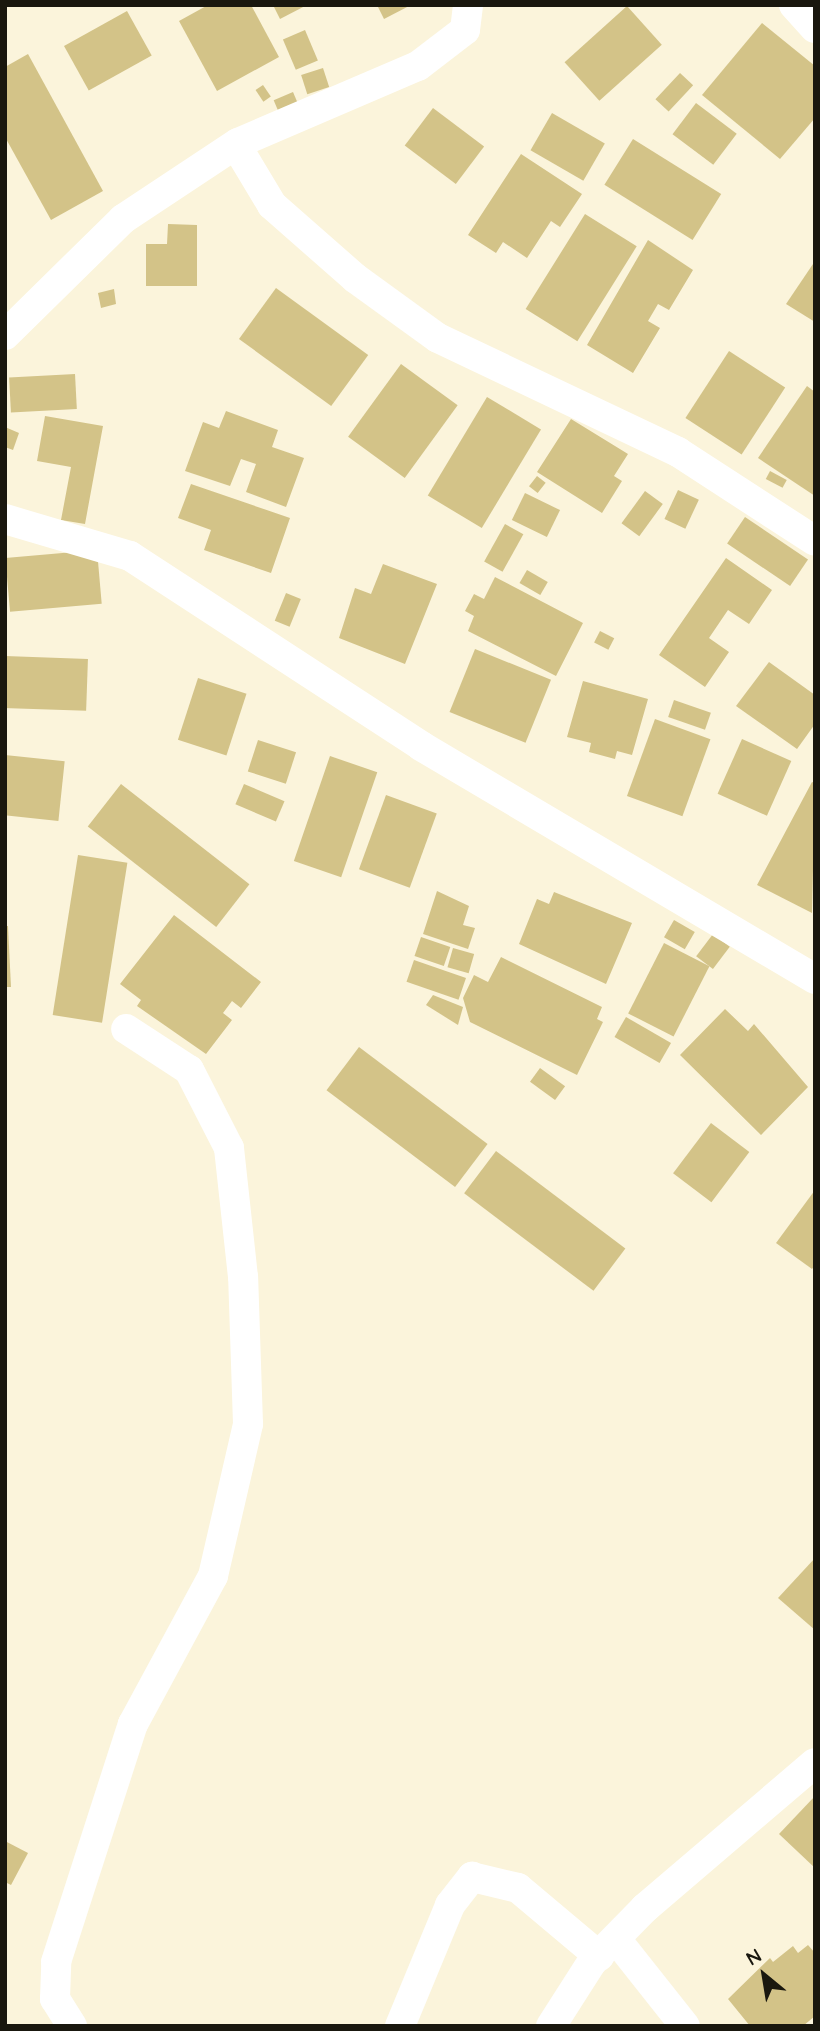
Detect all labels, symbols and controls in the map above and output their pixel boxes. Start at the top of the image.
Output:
north arrow [729,1940,799,2010]
text: N [741,1943,766,1971]

